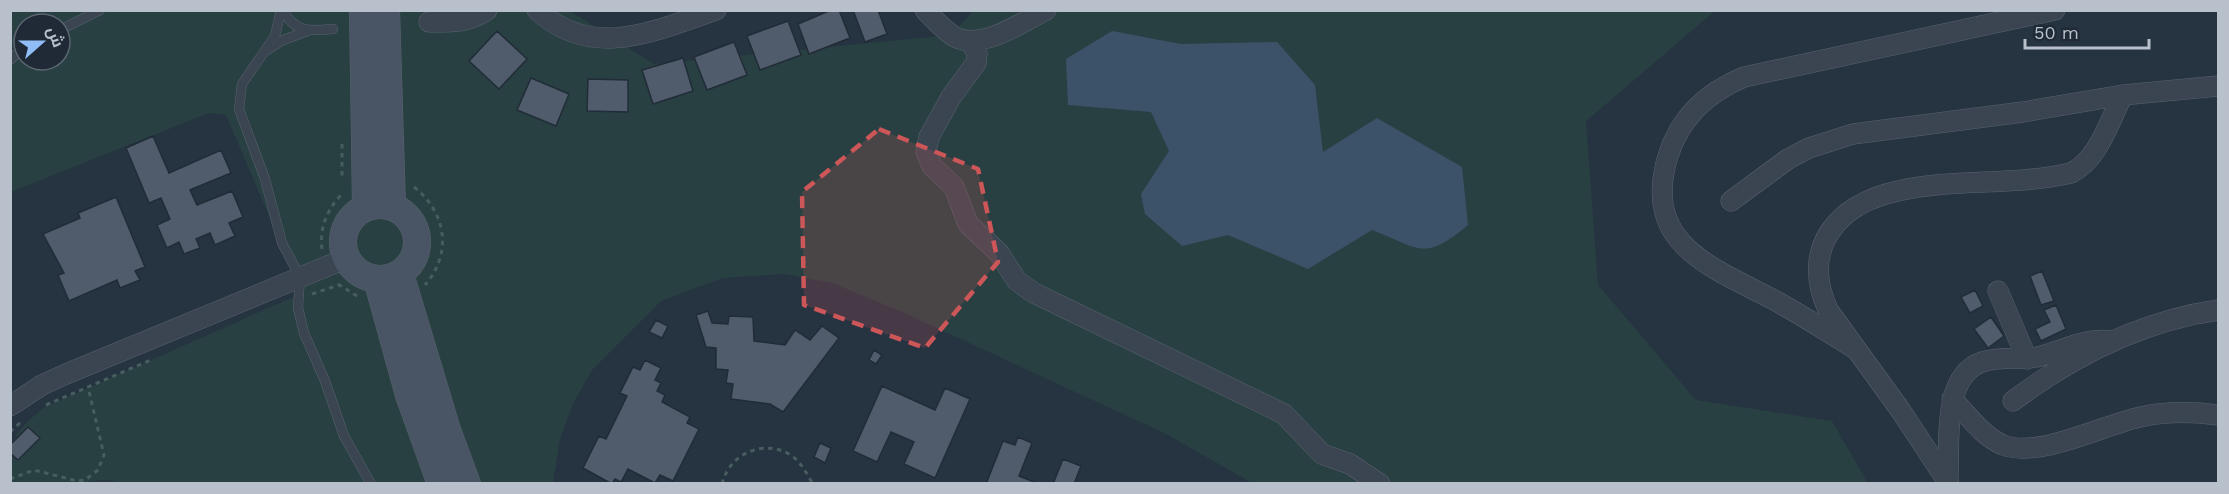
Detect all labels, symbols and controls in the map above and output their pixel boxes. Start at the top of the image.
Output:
north arrow [12,12,72,72]
scale bar [2025,12,2150,50]
text: 50 m [2034,22,2079,43]
text: ش [43,24,68,50]

